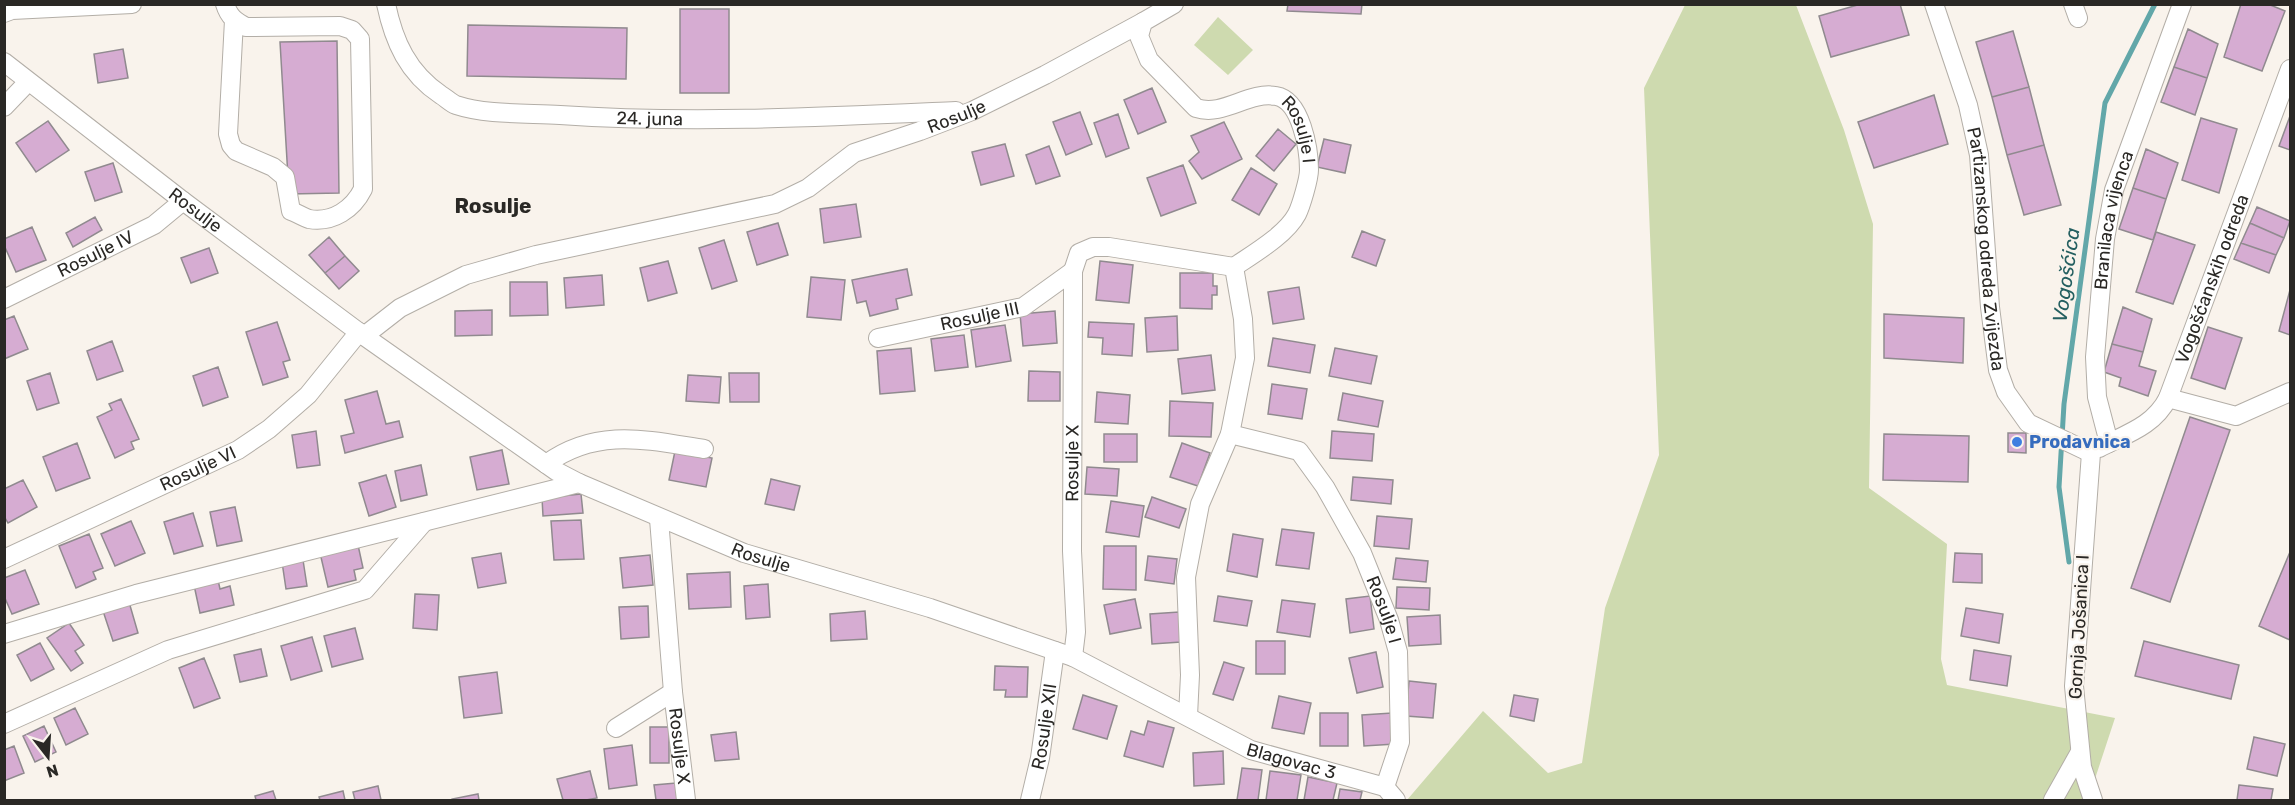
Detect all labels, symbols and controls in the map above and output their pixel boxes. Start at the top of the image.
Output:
street label: Rosulje I [1277,91,1320,164]
street label: Rosulje [924,95,990,138]
street label: 24. juna [616,107,683,130]
street label: Partizanskog odreda Zvijezda [1962,125,2009,372]
street label: Branilaca vijenca [2090,148,2138,291]
street label: Rosulje [164,183,226,237]
street label: Vogošćanskih odreda [2171,191,2254,367]
district label: Rosulje [454,193,532,218]
street label: Rosulje IV [54,226,137,282]
water label: Vogošćica [2047,226,2085,324]
street label: Rosulje III [938,297,1021,335]
street label: Rosulje X [1061,425,1083,502]
place label: Prodavnica [2029,431,2131,453]
marker: Prodavnica [2010,435,2024,449]
street label: Rosulje VI [156,441,240,496]
street label: Rosulje [728,538,793,577]
street label: Gornja Jošanica I [2064,554,2094,700]
street label: Rosulje I [1361,573,1406,646]
street label: Rosulje XII [1027,682,1061,772]
street label: Rosulje X [664,707,695,786]
north arrow [18,727,78,787]
street label: Blagovac 3 [1244,738,1338,784]
text: N [44,760,61,782]

